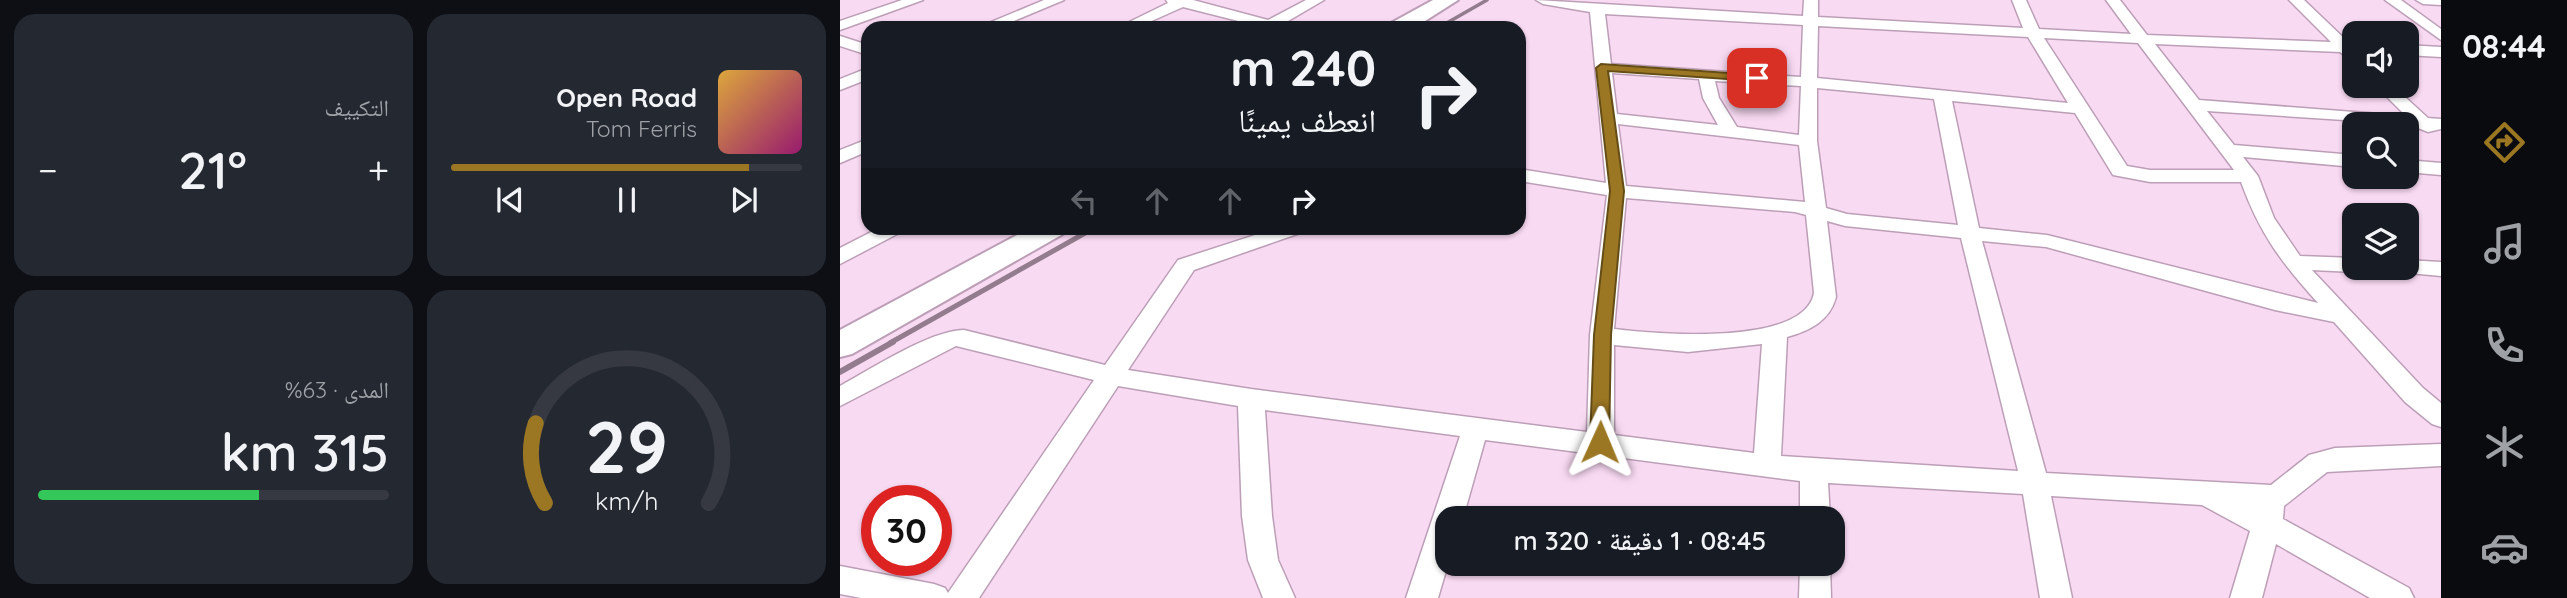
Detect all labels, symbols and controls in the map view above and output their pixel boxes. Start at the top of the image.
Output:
map controls [2342,21,2419,280]
button: sound [2342,21,2419,98]
text: 08:44 [2462,26,2546,66]
text: 240 m [1230,37,1376,98]
pin [1727,48,1787,108]
icon: right [1400,49,1491,140]
icon: arrive [1738,59,1776,97]
text: Open Road [556,81,697,114]
text: التكييف [324,93,389,122]
text: انعطف يمينًا [1238,100,1376,140]
button: search [2342,112,2419,189]
text: Tom Ferris [586,114,697,143]
icon: directions [2480,118,2529,167]
text: 21° [178,137,247,202]
text: − [38,146,58,194]
text: + [368,146,389,194]
icon: previous [491,181,529,219]
icon: pause [608,181,646,219]
icon: next [725,181,763,219]
icon: left [1065,182,1103,220]
icon: ahead [1138,182,1176,220]
icon: ahead [1211,182,1249,220]
icon: right [1284,182,1322,220]
button: layers [2342,203,2419,280]
icon: music [2480,219,2529,268]
icon: phone [2480,321,2529,370]
text: المدى · 63% [285,375,389,404]
text: 29 [585,400,668,491]
position arrow [1563,405,1637,479]
text: 315 km [221,419,389,484]
icon: climate [2480,422,2529,471]
text: km/h [595,485,658,516]
speed limit sign: 30 [861,485,952,576]
icon: car [2480,523,2529,572]
text: 08:45 · 1 دقيقة · 320 m [1514,524,1766,557]

